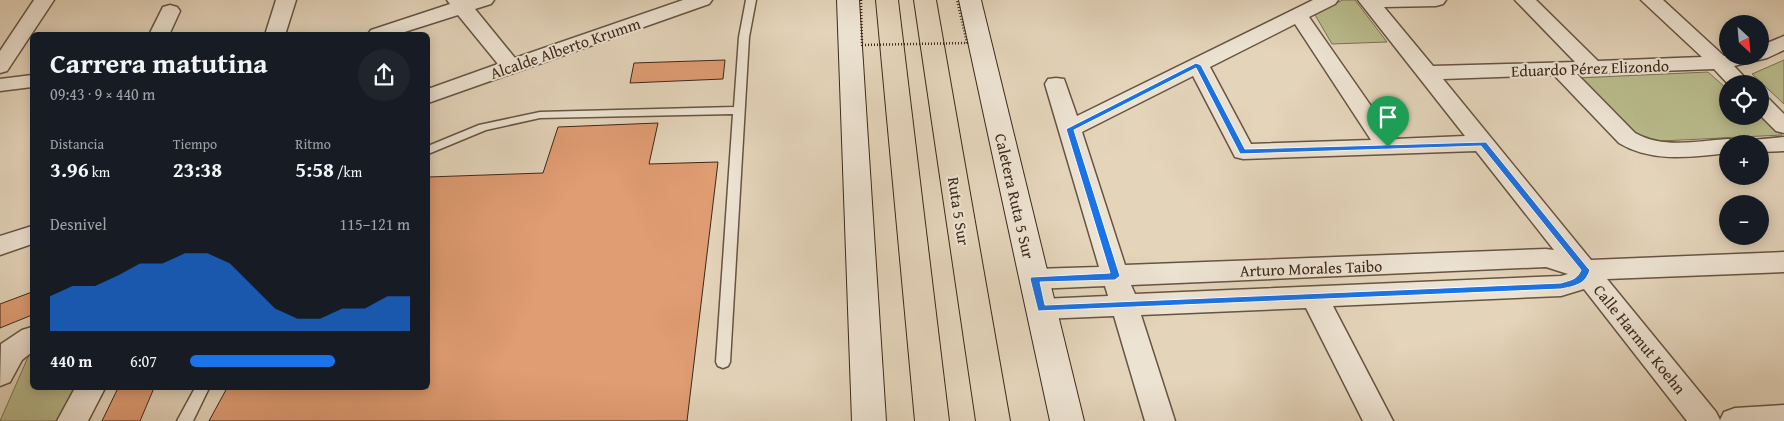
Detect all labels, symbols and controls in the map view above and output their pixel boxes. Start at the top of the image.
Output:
street label: Alcalde Alberto Krumm [487,11,643,85]
north arrow [1719,15,1769,65]
map controls [1719,15,1769,245]
text: Carrera matutina [50,42,268,83]
button: share [358,49,410,101]
street label: Eduardo Pérez Elizondo [1511,53,1669,83]
button: locate [1719,75,1769,125]
text: 09:43 · 9 × 440 m [50,82,155,106]
pin [1367,96,1409,147]
icon: arrive [1374,103,1402,131]
street label: Caletera Ruta 5 Sur [989,131,1041,261]
text: Distancia [50,134,104,154]
text: Tiempo [173,134,217,154]
text: Ritmo [295,134,331,154]
button: + [1719,135,1769,185]
text: 3.96 [50,154,89,185]
text: 23:38 [173,154,222,185]
text: 5:58 [295,154,334,185]
text: km [89,162,110,182]
text: /km [334,162,362,182]
street label: Ruta 5 Sur [942,175,976,247]
button: − [1719,195,1769,245]
text: Desnivel [50,212,107,236]
text: 115–121 m [340,212,410,236]
street label: Arturo Morales Taibo [1239,254,1383,282]
street label: Calle Harmut Koehn [1588,279,1692,399]
text: 440 m [50,349,92,373]
text: 6:07 [130,349,157,373]

